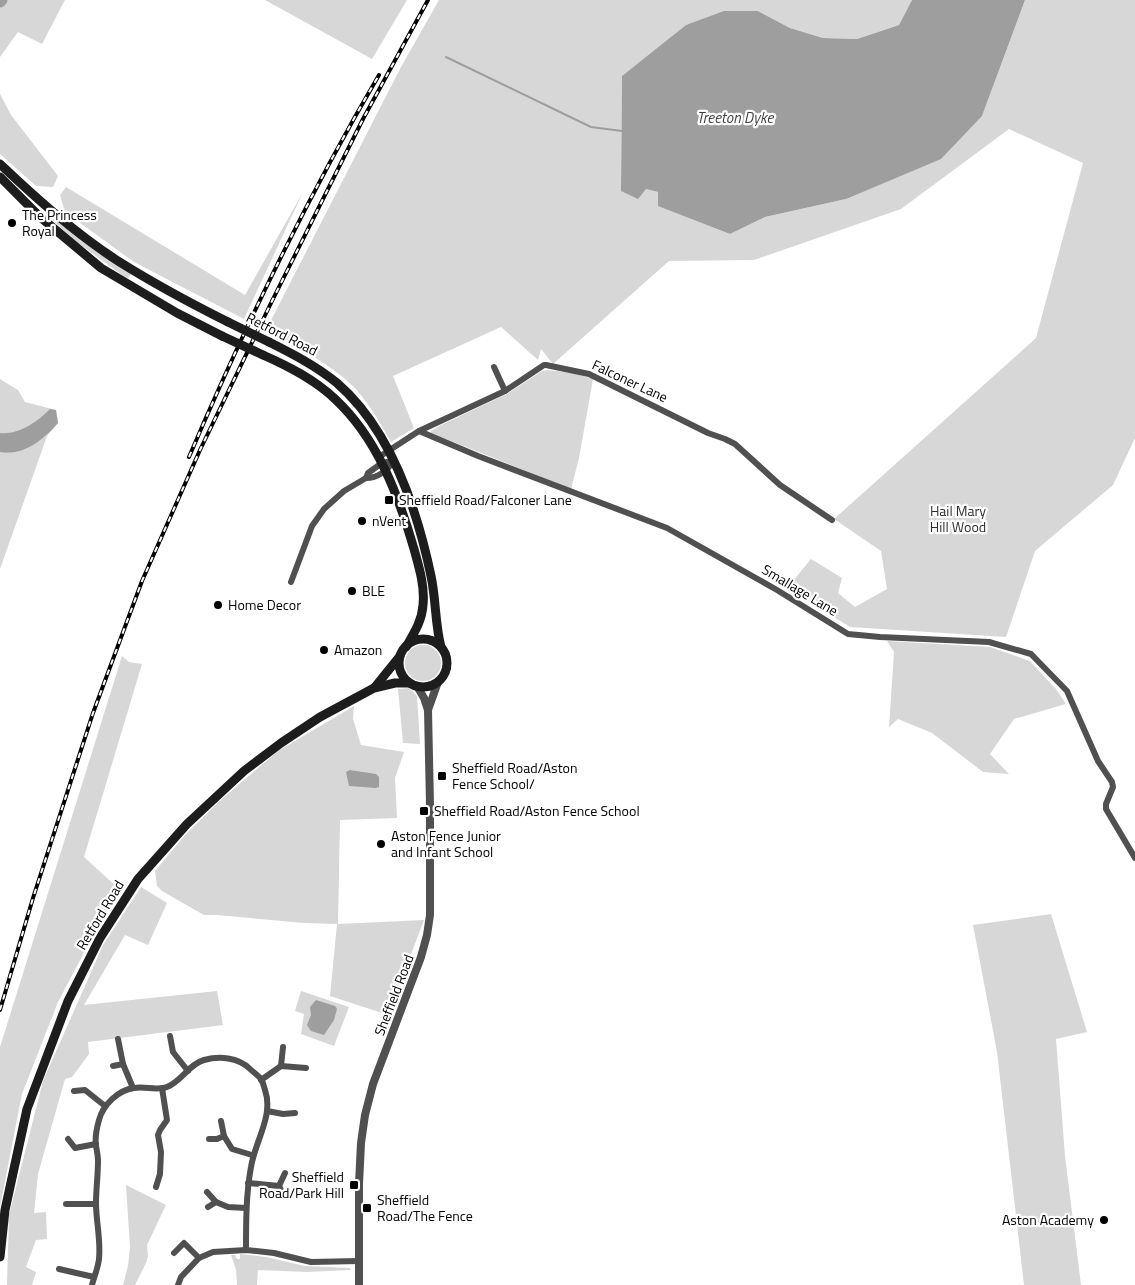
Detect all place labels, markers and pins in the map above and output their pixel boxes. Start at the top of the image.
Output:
place label: The Princess Royal [22,204,97,241]
marker: The Princess Royal [6,217,18,229]
place label: Sheffield Road/Falconer Lane [399,489,572,510]
marker: Sheffield Road/Falconer Lane [383,494,395,506]
place label: nVent [372,510,406,531]
marker: nVent [356,515,368,527]
place label: BLE [362,580,385,601]
marker: BLE [346,585,358,597]
place label: Home Decor [228,594,301,615]
marker: Home Decor [212,599,224,611]
place label: Amazon [334,639,382,660]
marker: Amazon [318,644,330,656]
place label: Sheffield Road/Aston Fence School/ [452,757,577,794]
marker: Sheffield Road/Aston Fence School/ [436,770,448,782]
place label: Sheffield Road/Aston Fence School [434,800,640,821]
marker: Sheffield Road/Aston Fence School [418,805,430,817]
place label: Aston Fence Junior and Infant School [391,825,501,862]
marker: Aston Fence Junior and Infant School [375,838,387,850]
place label: Sheffield Road/Park Hill [259,1166,344,1203]
marker: Sheffield Road/Park Hill [348,1179,360,1191]
place label: Sheffield Road/The Fence [377,1189,473,1226]
marker: Sheffield Road/The Fence [361,1202,373,1214]
place label: Aston Academy [1002,1209,1094,1230]
marker: Aston Academy [1098,1214,1110,1226]

